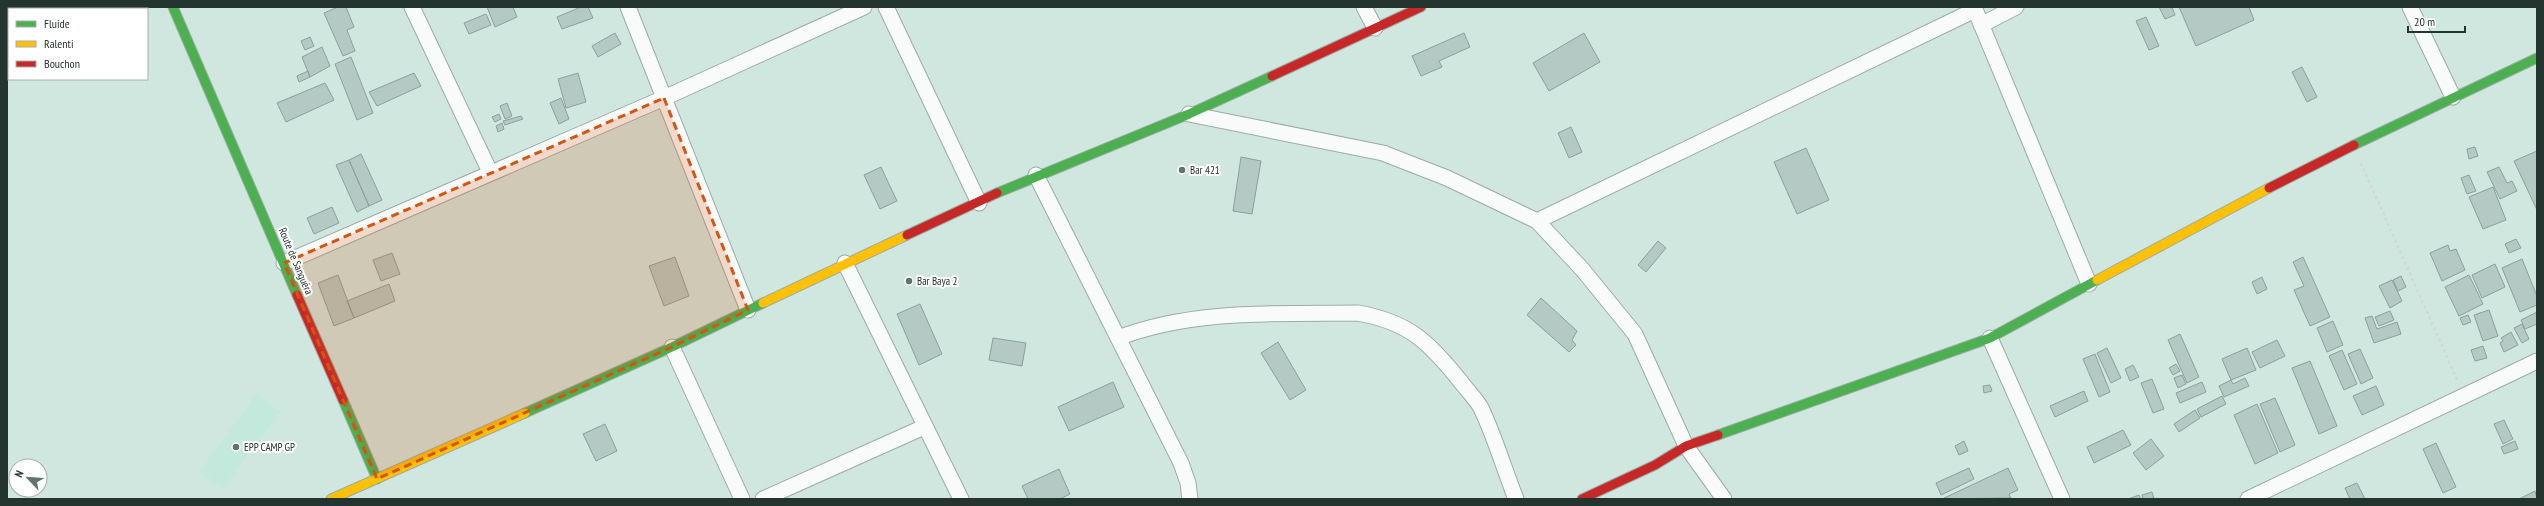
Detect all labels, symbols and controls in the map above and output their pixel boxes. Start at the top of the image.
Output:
legend [8,8,148,80]
scale bar [2408,8,2465,34]
text: 20 m [2414,14,2435,29]
text: Fluide [44,16,70,31]
text: Ralenti [44,36,73,51]
text: Bouchon [44,56,80,71]
place label: Bar 421 [1190,163,1220,177]
marker: Bar 421 [1177,165,1187,175]
street label: Route de Sanguéra [276,225,316,297]
place label: Bar Baya 2 [917,274,957,288]
marker: Bar Baya 2 [904,276,914,286]
place label: EPP CAMP GP [244,440,295,454]
marker: EPP CAMP GP [231,442,241,452]
north arrow [8,458,48,498]
text: N [11,468,27,479]

